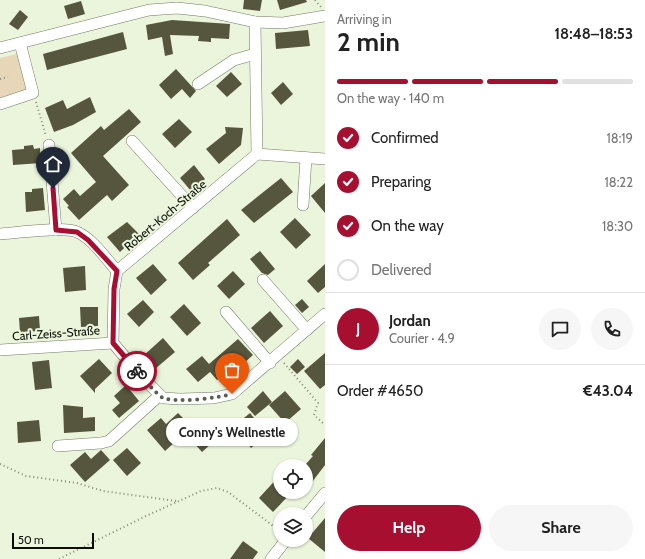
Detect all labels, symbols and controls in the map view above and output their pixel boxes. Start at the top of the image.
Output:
text: Arriving in [337,11,392,27]
text: 18:48–18:53 [555,25,633,43]
text: 2 min [337,26,400,58]
text: On the way · 140 m [337,90,444,106]
icon: check [337,127,359,149]
text: Confirmed [371,129,439,147]
text: 18:19 [607,130,633,146]
pin [36,147,70,188]
icon: home [42,153,64,175]
icon: check [337,171,359,193]
text: Preparing [371,173,431,191]
text: 18:22 [605,174,633,190]
street label: Robert-Koch-Straße [121,176,209,254]
icon: check [337,215,359,237]
text: On the way [371,217,444,235]
text: 18:30 [602,218,633,234]
text: Delivered [371,261,432,279]
button: chat [539,308,581,350]
button: phone [591,308,633,350]
text: Jordan [389,312,431,330]
text: J [356,320,360,338]
street label: Carl-Zeiss-Straße [12,322,100,344]
text: Courier · 4.9 [389,330,455,346]
courier [117,351,157,391]
pin [215,353,249,394]
icon: bag [221,359,243,381]
icon: bike [126,360,148,382]
text: Order #4650 [337,382,423,400]
text: €43.04 [583,382,633,400]
callout: Conny's Wellnestle [166,418,298,446]
text: Conny's Wellnestle [179,424,285,440]
map controls [273,459,313,547]
button: locate [273,459,313,499]
button: Help [337,505,481,551]
button: Share [489,505,633,551]
button: layers [273,507,313,547]
scale bar [12,531,94,550]
text: 50 m [18,533,44,547]

